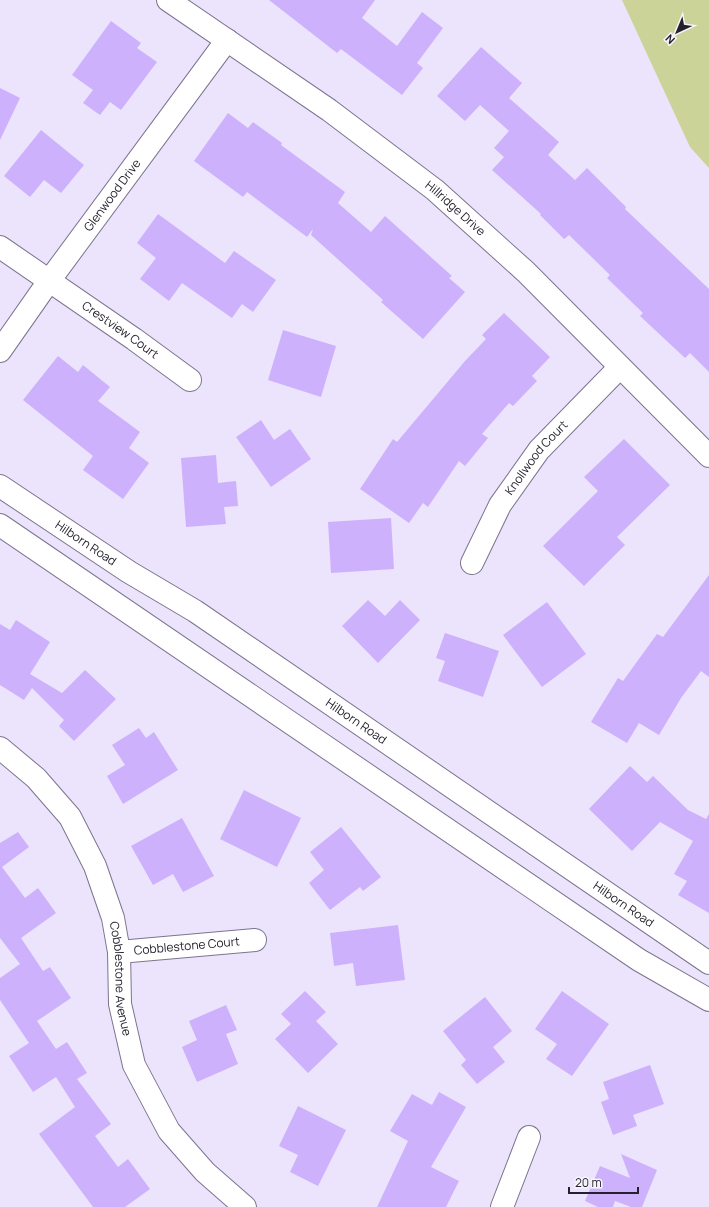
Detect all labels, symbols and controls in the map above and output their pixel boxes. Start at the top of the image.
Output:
north arrow [657,12,697,52]
text: N [662,31,678,48]
street label: Glenwood Drive [79,155,144,235]
street label: Hillridge Drive [422,176,489,239]
street label: Crestview Court [79,297,163,362]
street label: Knollwood Court [501,416,571,498]
street label: Hilborn Road [52,516,120,569]
street label: Hilborn Road [323,694,390,748]
street label: Hilborn Road [590,877,658,931]
street label: Cobblestone Avenue [106,920,136,1037]
street label: Cobblestone Court [133,932,241,959]
scale bar [569,1169,638,1195]
text: 20 m [575,1174,602,1191]

